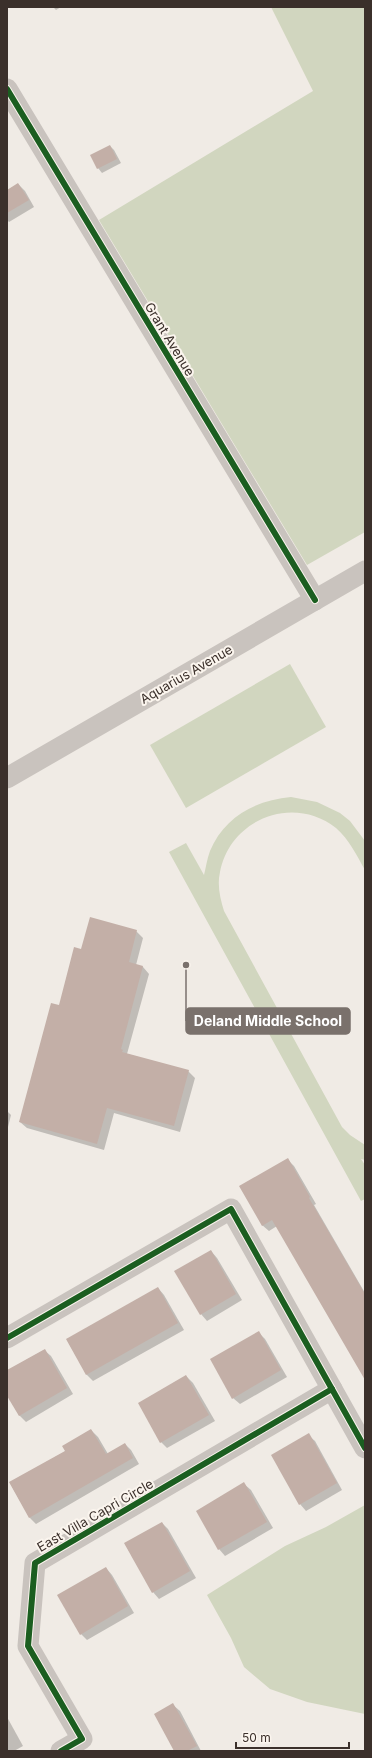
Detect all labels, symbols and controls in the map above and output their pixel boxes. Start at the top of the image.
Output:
street label: Grant Avenue [142,299,198,379]
street label: Aquarius Avenue [137,641,235,707]
callout: Deland Middle School [186,1008,350,1034]
text: Deland Middle School [194,1012,342,1029]
street label: East Villa Capri Circle [34,1475,156,1555]
scale bar [236,1724,349,1750]
text: 50 m [242,1730,271,1745]

